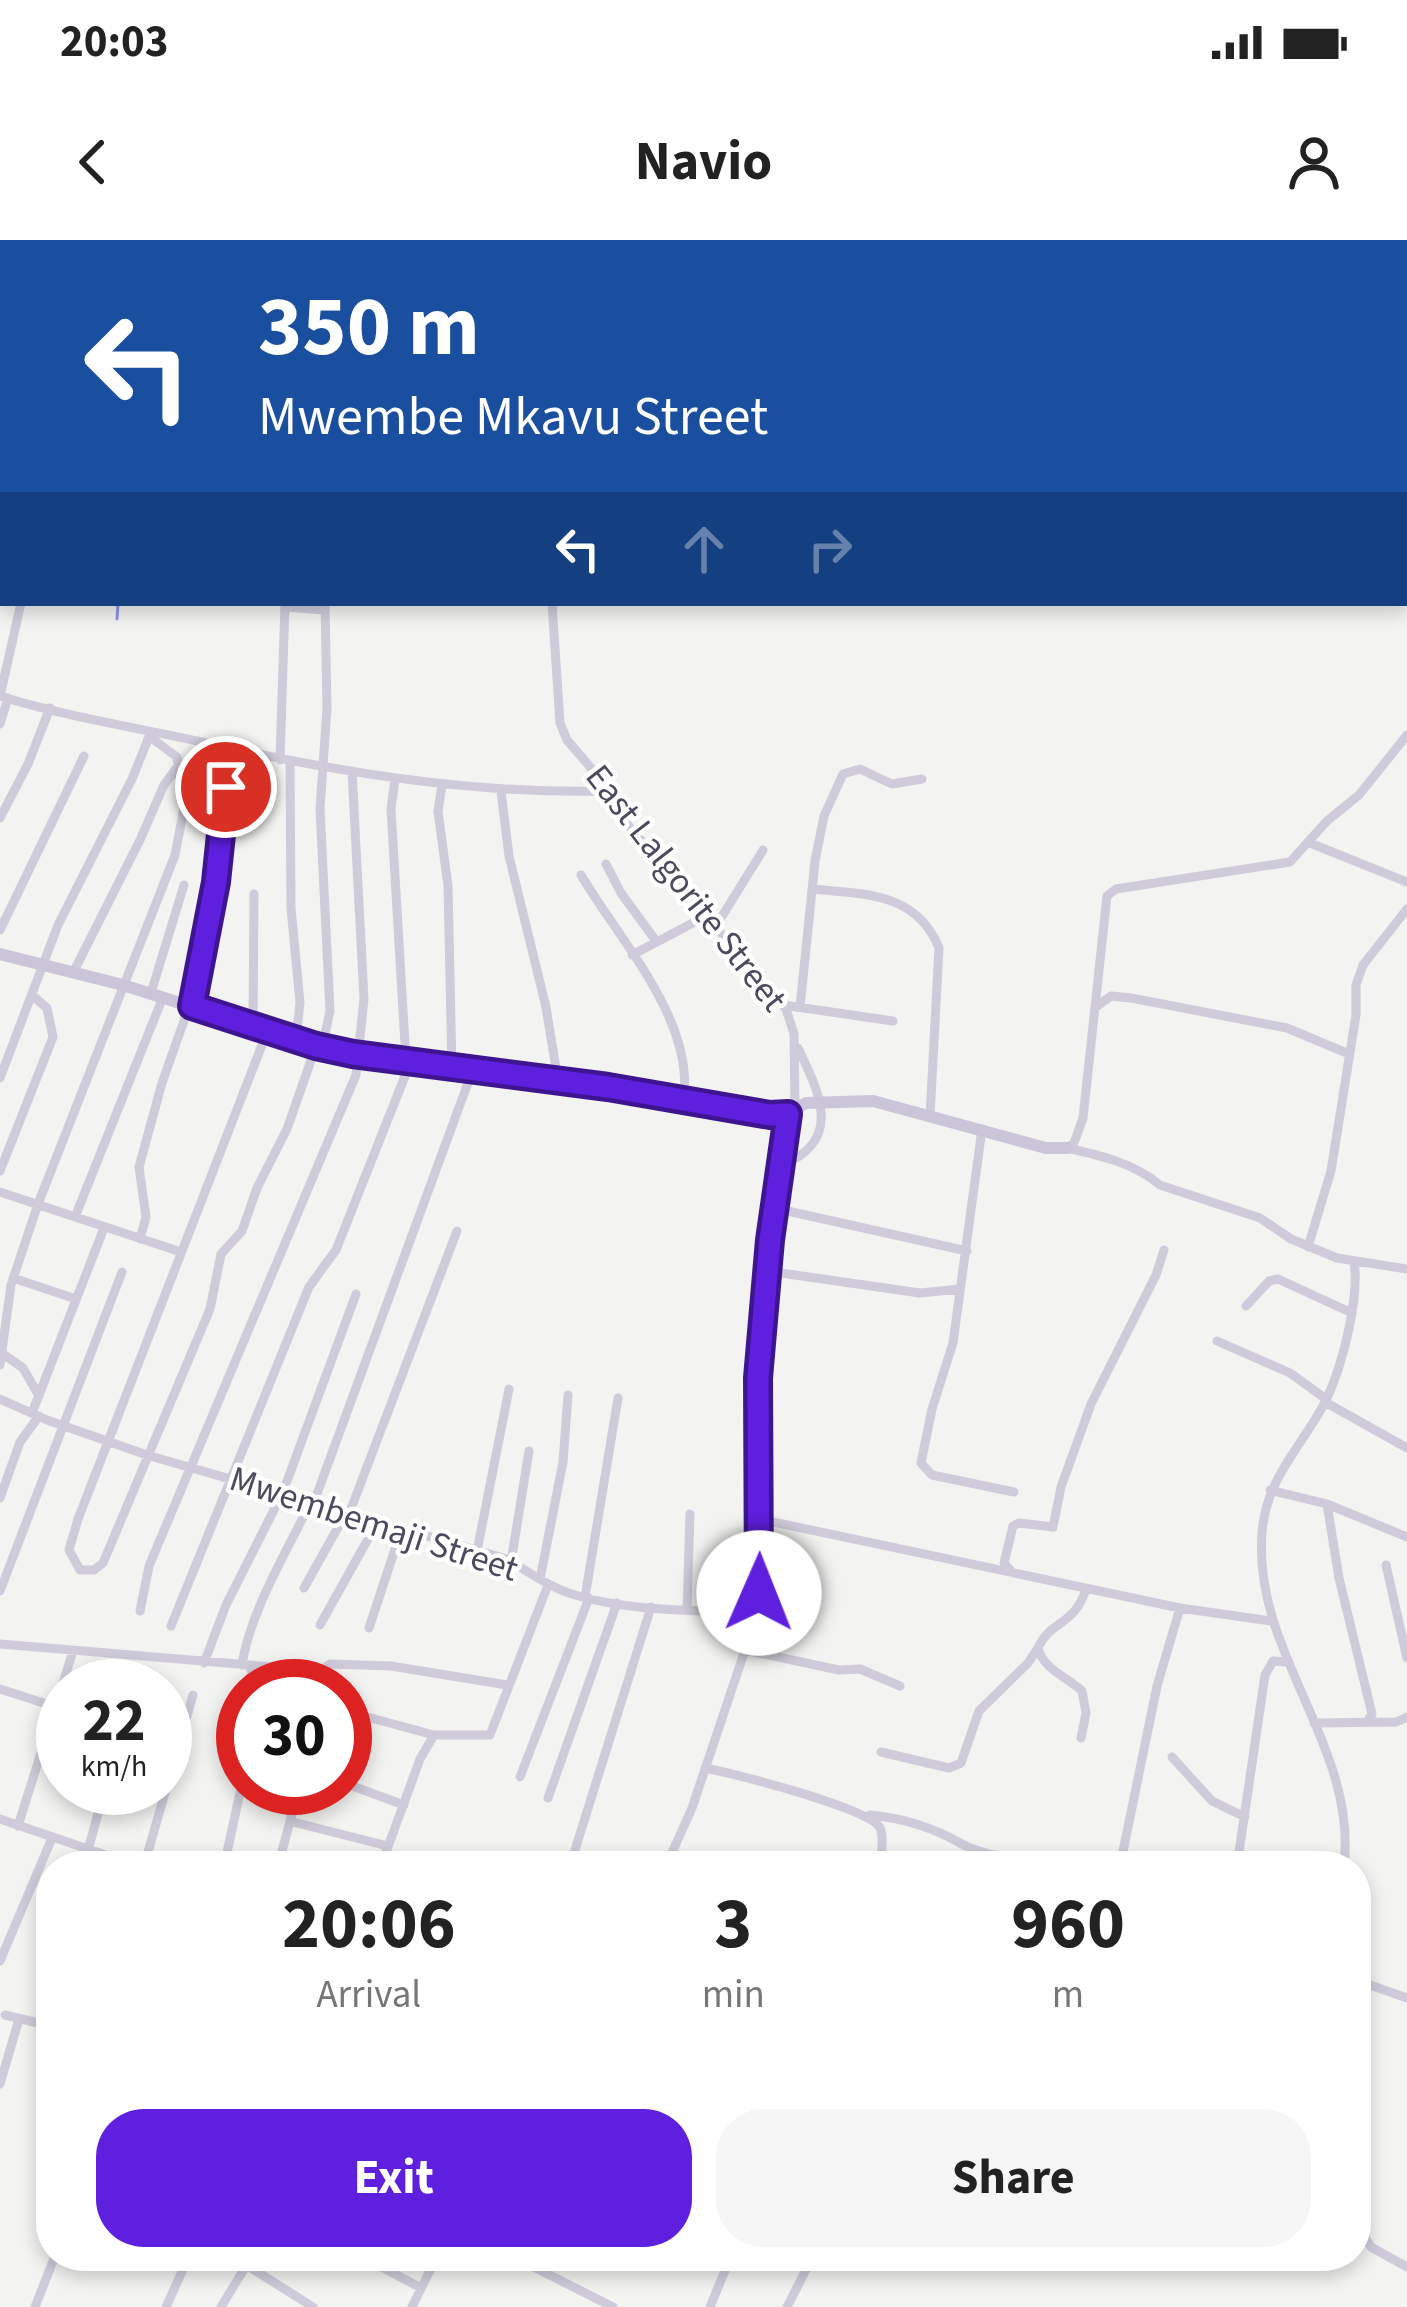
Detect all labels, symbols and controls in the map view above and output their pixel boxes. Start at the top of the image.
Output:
text: 20:03 [60,10,169,74]
text: Navio [635,124,772,201]
icon: back [60,129,126,195]
icon: person [1281,129,1347,195]
text: 350 m [258,268,480,388]
icon: left [60,288,216,444]
text: Mwembe Mkavu Street [258,379,768,456]
icon: left [545,516,611,582]
icon: ahead [671,516,737,582]
icon: right [797,516,863,582]
pin [175,736,277,838]
icon: arrive [193,754,259,820]
street label: East Lalgorite Street [573,754,799,1022]
street label: Mwembemaji Street [223,1453,525,1595]
position arrow [696,1530,822,1656]
speed limit sign: 30 [216,1659,372,1815]
text: 22 [82,1679,146,1764]
text: km/h [81,1745,147,1788]
text: 20:06 [282,1873,456,1976]
text: 3 [714,1873,752,1976]
text: 960 [1011,1873,1125,1976]
text: Arrival [316,1967,421,2023]
text: min [702,1967,765,2023]
text: m [1052,1967,1084,2023]
button: Exit [96,2109,692,2247]
button: Share [716,2109,1311,2247]

